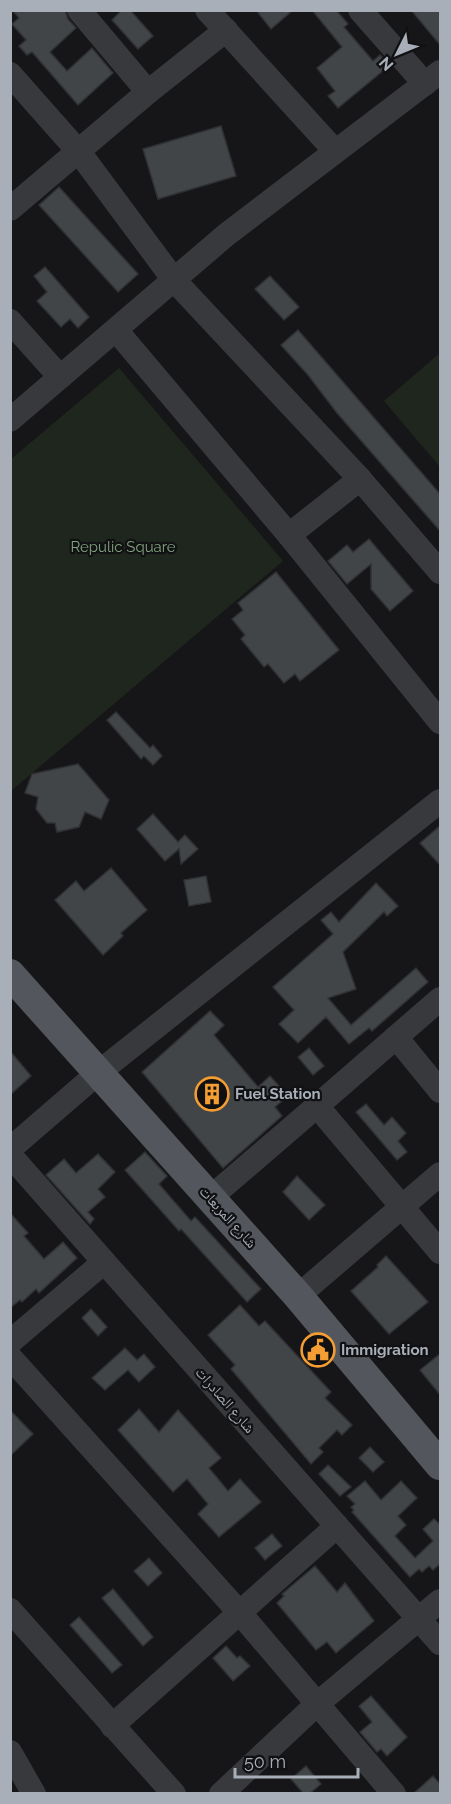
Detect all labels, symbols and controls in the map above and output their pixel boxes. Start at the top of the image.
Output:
north arrow [367,24,427,84]
text: N [375,53,398,75]
park label: Repulic Square [70,538,176,556]
building icon: Fuel Station [194,1076,230,1112]
place label: Fuel Station [235,1085,321,1103]
street label: شارع المربعات [195,1182,261,1252]
public building icon: Immigration [300,1332,336,1368]
place label: Immigration [341,1341,429,1359]
street label: شارع الصادرات [191,1363,259,1437]
scale bar [235,1741,358,1779]
text: 50 m [244,1751,286,1772]

